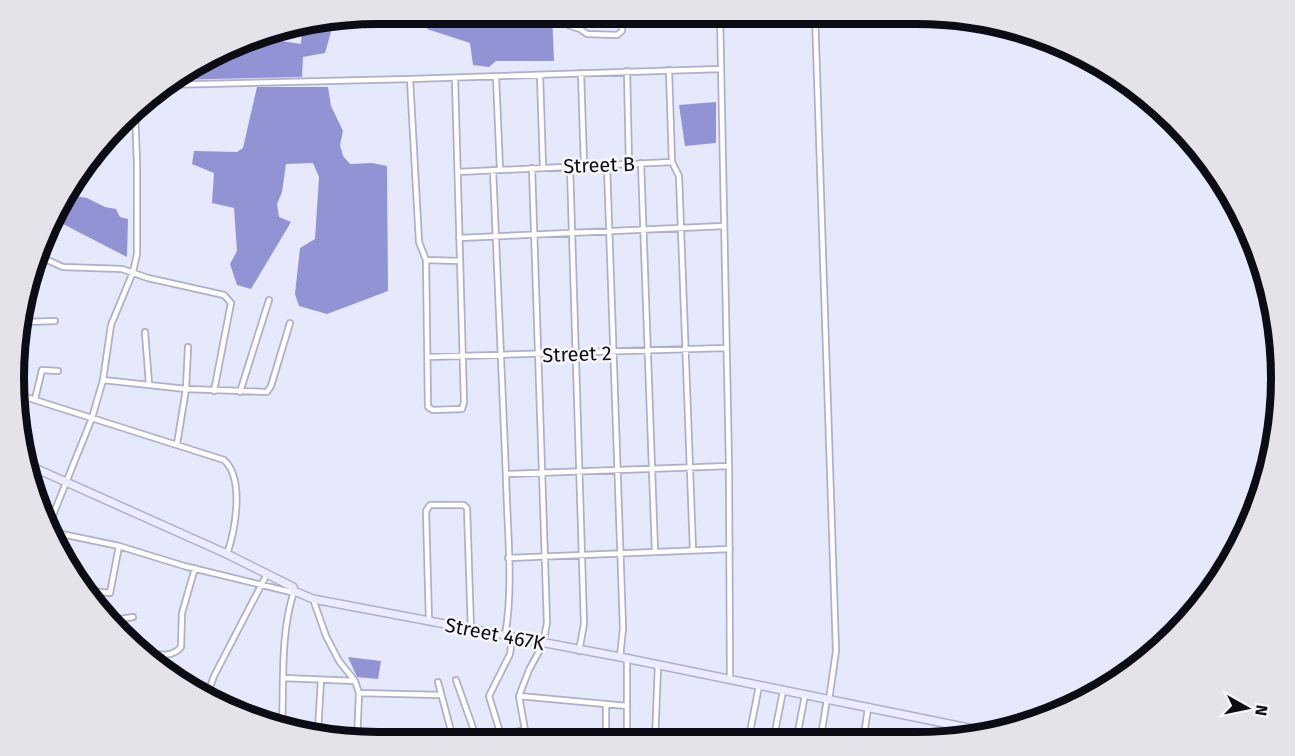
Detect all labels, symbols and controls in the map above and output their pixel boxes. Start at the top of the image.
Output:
street label: Street B [563,152,635,178]
street label: Street 2 [542,341,612,367]
street label: Street 467K [443,613,547,655]
north arrow [1217,678,1277,738]
text: N [1251,704,1272,717]

